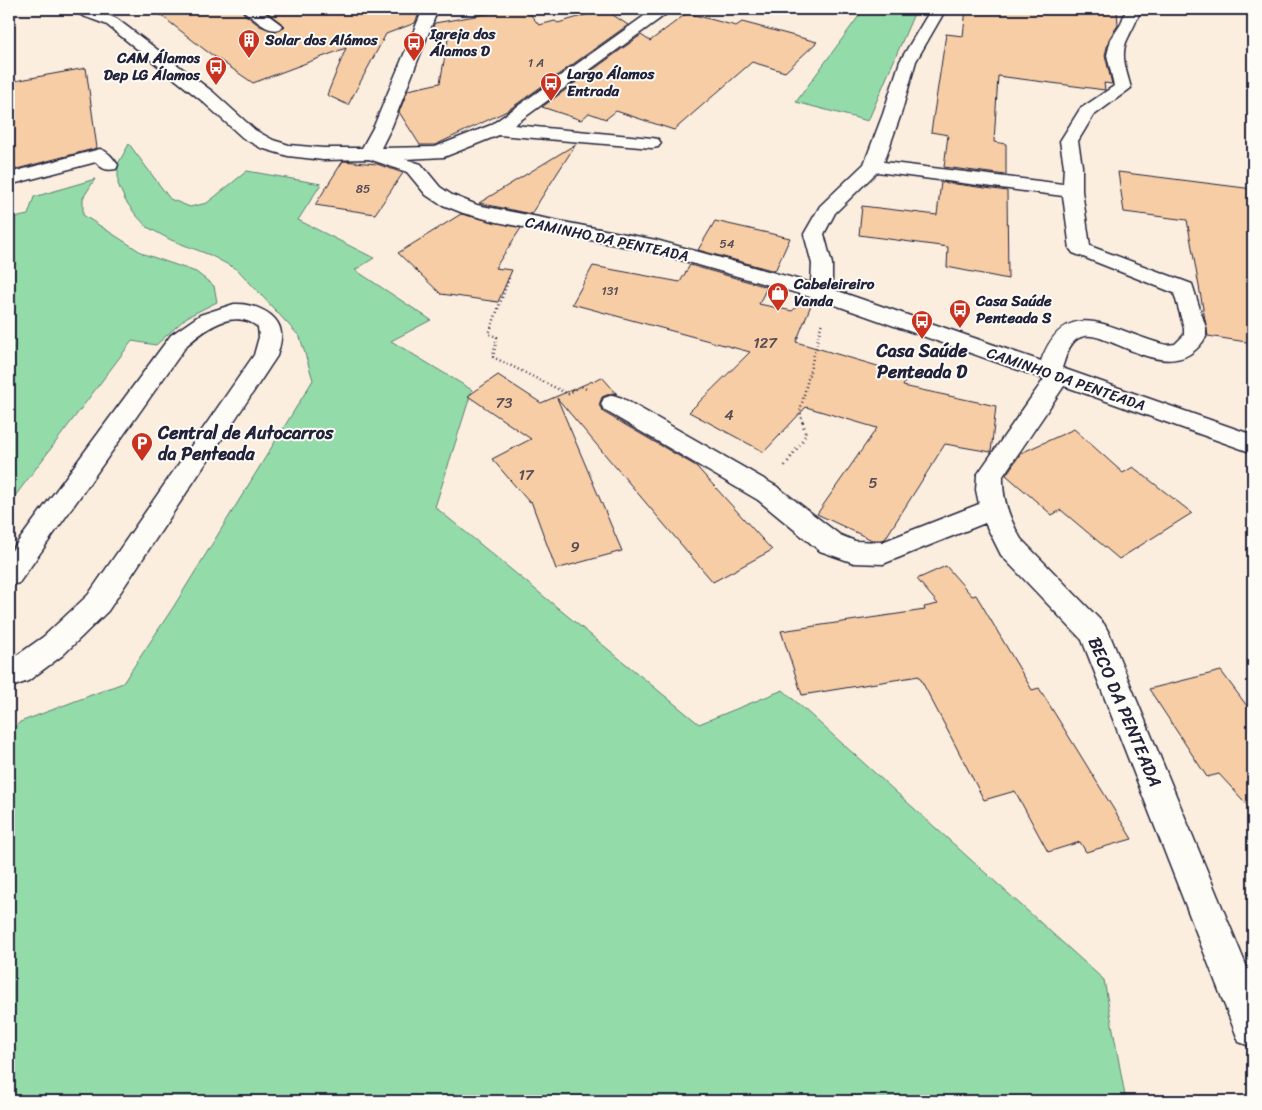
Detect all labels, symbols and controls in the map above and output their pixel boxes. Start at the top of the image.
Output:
place label: Igreja dos Álamos D [429,21,497,64]
place label: Solar dos Alámos [264,27,379,53]
building icon: Solar dos Alámos [237,28,261,59]
bus stop icon: Igreja dos Álamos D [402,31,426,62]
place label: CAM Álamos Dep LG Álamos [104,45,201,88]
house number: 1 A [528,52,544,74]
bus stop icon: CAM Álamos Dep LG Álamos [204,55,228,86]
place label: Largo Álamos Entrada [567,61,655,104]
bus stop icon: Largo Álamos Entrada [539,71,563,102]
house number: 85 [356,178,370,200]
street label: CAMINHO DA PENTEADA [523,209,691,269]
house number: 54 [720,233,735,255]
place label: Cabeleireiro Vanda [793,271,875,314]
house number: 131 [602,280,618,302]
shop icon: Cabeleireiro Vanda [766,281,790,312]
place label: Casa Saúde Penteada S [975,288,1052,331]
bus stop icon: Casa Saúde Penteada S [948,298,972,329]
bus stop icon: Casa Saúde Penteada D [910,309,934,340]
house number: 127 [753,330,778,356]
place label: Casa Saúde Penteada D [876,335,968,388]
street label: CAMINHO DA PENTEADA [983,340,1149,418]
house number: 73 [496,390,512,416]
house number: 4 [724,402,734,428]
place label: Central de Autocarros da Penteada [157,417,334,470]
parking icon: Central de Autocarros da Penteada [130,431,154,462]
house number: 17 [518,462,535,488]
house number: 5 [868,470,878,496]
house number: 9 [570,534,580,560]
street label: BECO DA PENTEADA [1079,632,1171,792]

